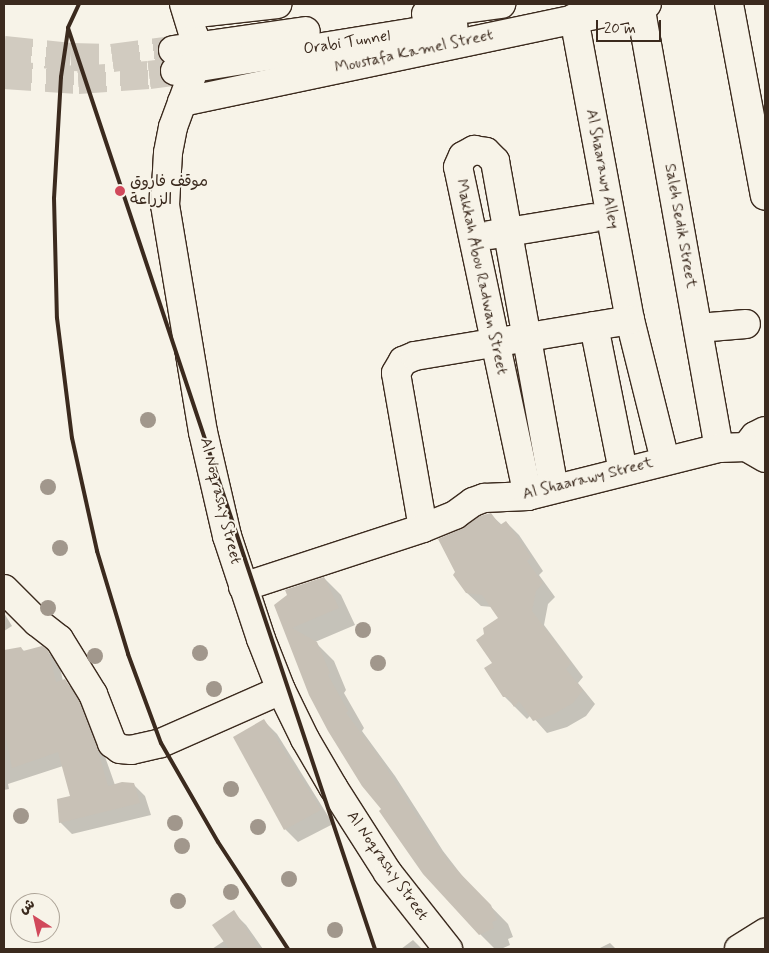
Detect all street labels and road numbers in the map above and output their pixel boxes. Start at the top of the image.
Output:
street label: Moustafa Kamel Street [334,26,494,78]
street label: Orabi Tunnel [302,27,392,59]
street label: Al Shaarawy Alley [581,106,623,232]
street label: Saleh Sedik Street [660,162,700,290]
street label: Makkah Abou Radwan Street [451,176,511,378]
street label: Al Noqrashy Street [195,435,245,567]
street label: Al Shaarawy Street [519,453,657,505]
street label: Al Noqrashy Street [342,807,432,925]

